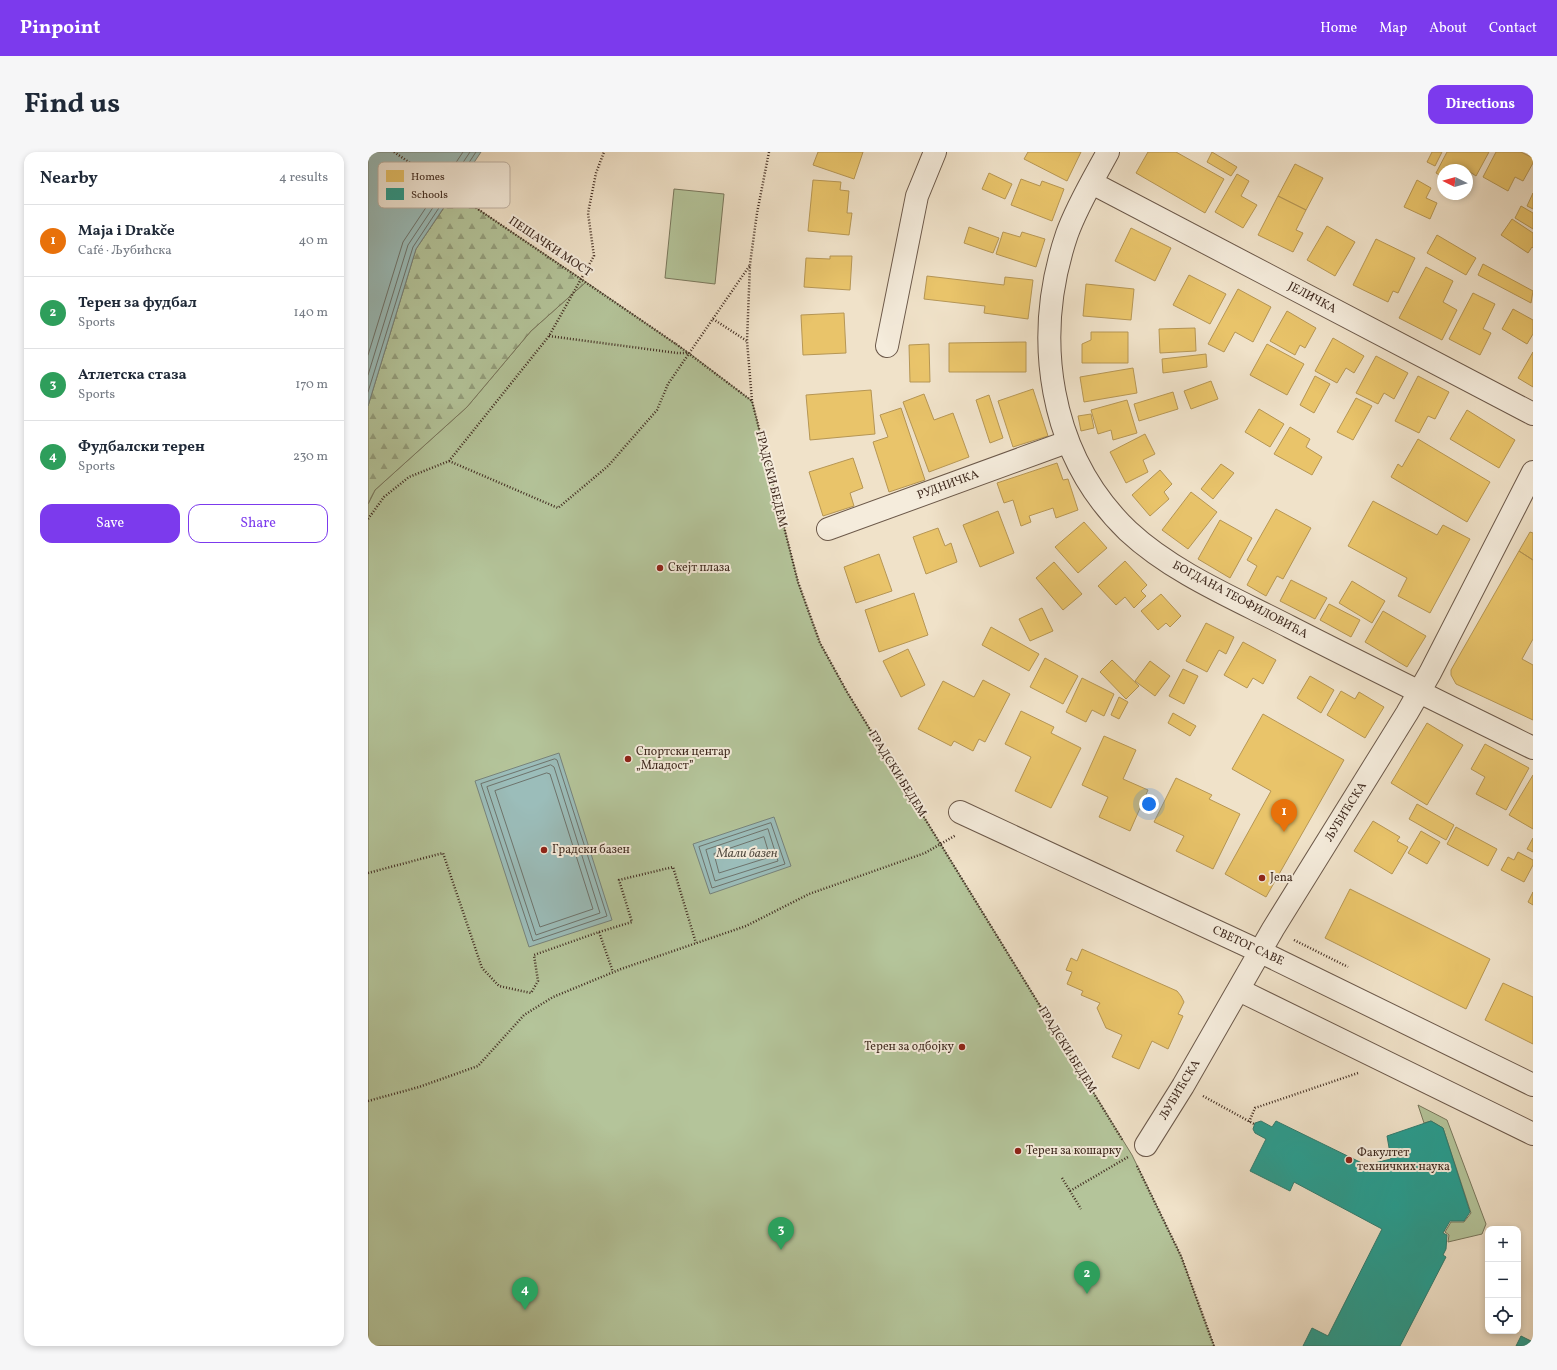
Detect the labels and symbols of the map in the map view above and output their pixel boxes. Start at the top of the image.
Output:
legend [378,162,510,208]
north arrow [1437,164,1473,200]
text: Homes [411,170,445,185]
text: Schools [411,188,448,203]
street label: ПЕШАЧКИ МОСТ [505,213,595,281]
street label: ЈЕЛИЧКА [1285,279,1340,318]
street label: ГРАДСКИ БЕДЕМ [751,429,791,529]
street label: РУДНИЧКА [915,466,982,504]
street label: БОГДАНА ТЕОФИЛОВИЋА [1169,557,1311,643]
place label: Скејт плаза [668,560,730,576]
marker: Скејт плаза [655,563,665,573]
street label: ГРАДСКИ БЕДЕМ [864,728,930,820]
place label: Спортски центар „Младост” [636,744,731,774]
marker: Спортски центар „Младост” [623,754,633,764]
street label: ЉУБИЋСКА [1321,779,1371,845]
your location [1139,794,1159,814]
pin: 1 [1271,799,1297,832]
place label: Градски базен [552,842,630,858]
marker: Градски базен [539,845,549,855]
water label: Мали базен [715,845,778,863]
place label: Jena [1270,870,1293,886]
marker: Jena [1257,873,1267,883]
street label: СВЕТОГ САВЕ [1210,922,1286,970]
street label: ГРАДСКИ БЕДЕМ [1034,1004,1100,1096]
place label: Терен за одбојку [864,1039,954,1055]
marker: Терен за одбојку [957,1042,967,1052]
street label: ЉУБИЋСКА [1156,1056,1205,1123]
place label: Терен за кошарку [1026,1143,1122,1159]
place label: Факултет техничких наука [1357,1145,1450,1175]
marker: Терен за кошарку [1013,1146,1023,1156]
marker: Факултет техничких наука [1344,1155,1354,1165]
pin: 3 [768,1217,794,1250]
pin: 2 [1074,1261,1100,1294]
pin: 4 [512,1277,538,1310]

